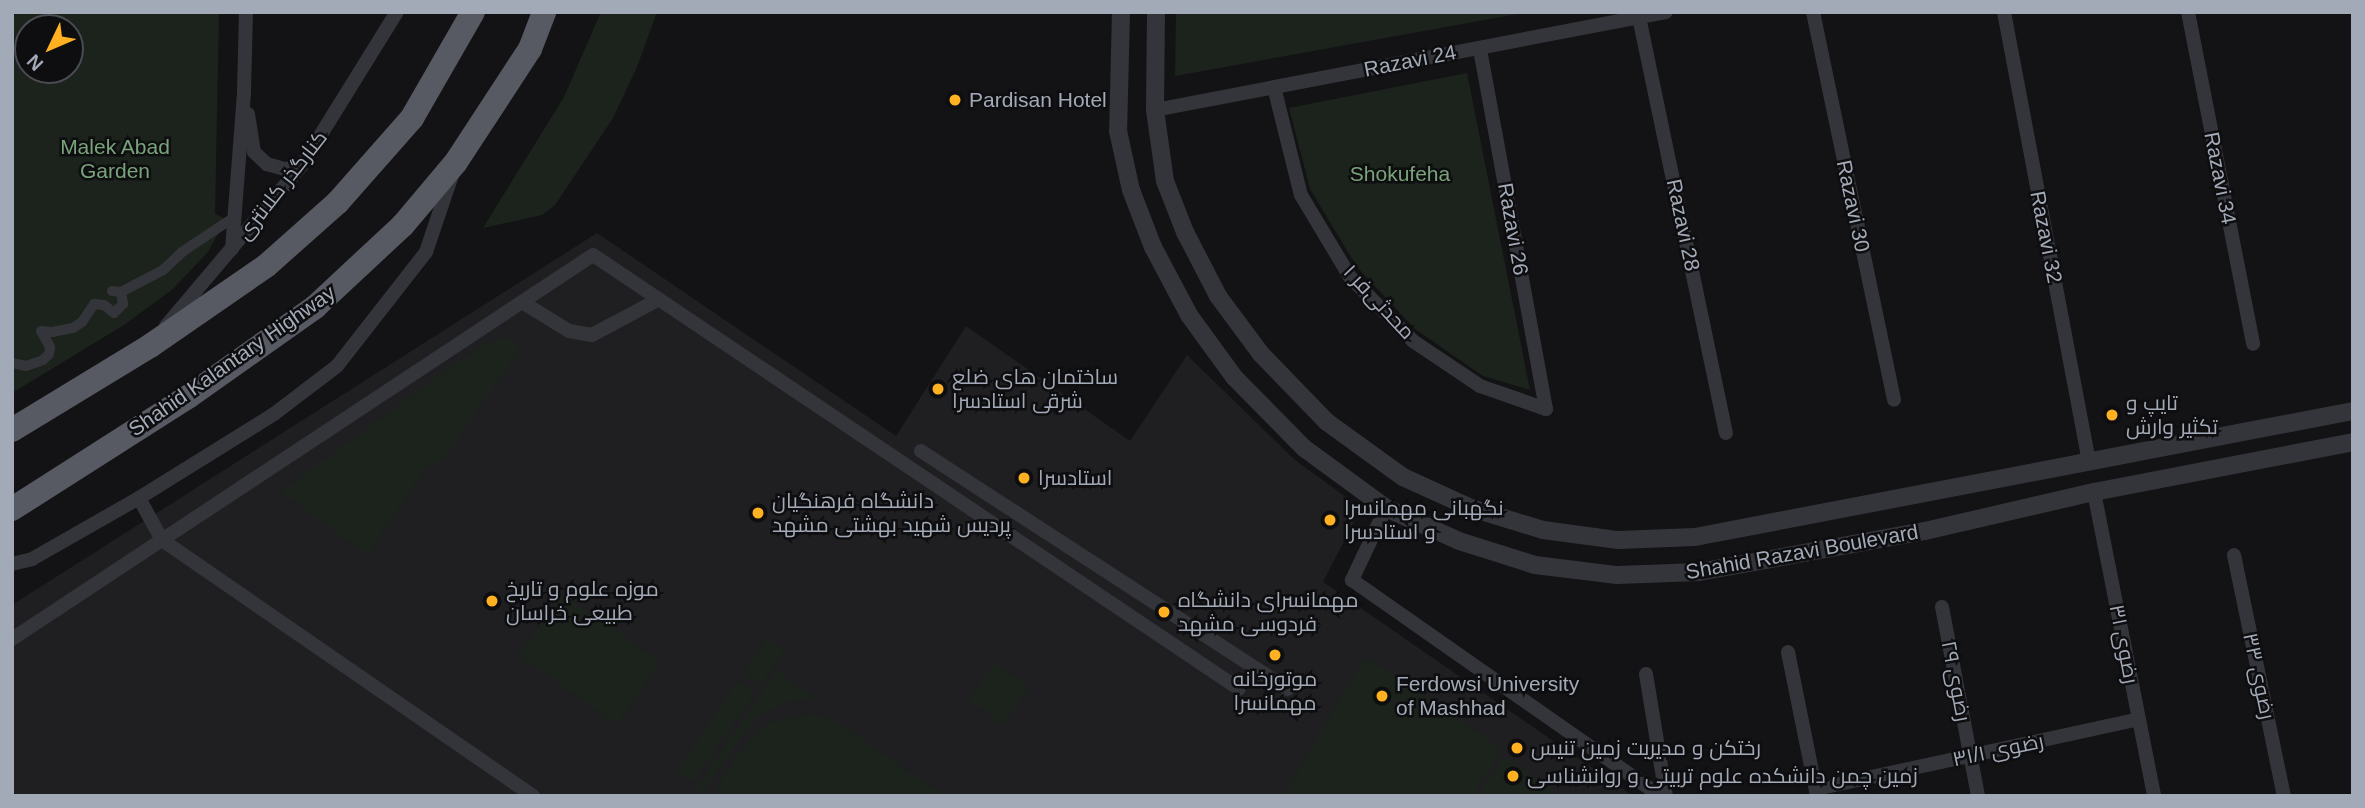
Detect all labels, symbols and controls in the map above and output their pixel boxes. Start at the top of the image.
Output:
north arrow [14,14,84,84]
street label: Razavi 24 [1362,40,1458,82]
text: N [23,50,47,75]
place label: Pardisan Hotel [969,87,1107,113]
marker: Pardisan Hotel [947,92,963,108]
street label: کنارگذر کلانتری [231,125,333,245]
street label: Razavi 34 [2199,130,2241,226]
park label: Malek Abad Garden [60,134,170,184]
street label: Razavi 30 [1831,158,1875,254]
park label: Shokufeha [1350,161,1450,187]
street label: Razavi 28 [1661,177,1705,273]
street label: Razavi 26 [1492,181,1534,277]
street label: Razavi 32 [2025,189,2067,285]
street label: محدثی‌فر ۱ [1338,259,1420,345]
street label: Shahid Kalantary Highway [124,280,340,442]
place label: ساختمان های ضلع شرقی استادسرا [952,364,1118,414]
marker: ساختمان های ضلع شرقی استادسرا [930,381,946,397]
place label: تایپ و تکثیر وارش [2126,390,2218,440]
marker: تایپ و تکثیر وارش [2104,407,2120,423]
place label: استادسرا [1038,465,1112,491]
marker: استادسرا [1016,470,1032,486]
place label: دانشگاه فرهنگیان پردیس شهید بهشتی مشهد [772,488,1011,538]
place label: نگهبانی مهمانسرا و استادسرا [1344,495,1504,545]
marker: دانشگاه فرهنگیان پردیس شهید بهشتی مشهد [750,505,766,521]
marker: نگهبانی مهمانسرا و استادسرا [1322,512,1338,528]
street label: Shahid Razavi Boulevard [1684,519,1920,585]
place label: موزه علوم و تاریخ طبیعی خراسان [506,576,659,626]
place label: مهمانسرای دانشگاه فردوسی مشهد [1178,587,1358,637]
marker: موزه علوم و تاریخ طبیعی خراسان [484,593,500,609]
street label: رضوی ۳۱ [2104,602,2144,686]
marker: مهمانسرای دانشگاه فردوسی مشهد [1156,604,1172,620]
street label: رضوی ۳۳ [2238,630,2280,722]
street label: رضوی ۲۹ [1936,639,1976,723]
marker: موتورخانه مهمانسرا [1267,647,1283,663]
place label: موتورخانه مهمانسرا [1233,666,1317,716]
place label: Ferdowsi University of Mashhad [1396,671,1579,721]
marker: Ferdowsi University of Mashhad [1374,688,1390,704]
street label: رضوی ۳۱/۱ [1950,728,2046,772]
place label: رختکن و مدیریت زمین تنیس [1531,735,1761,761]
marker: رختکن و مدیریت زمین تنیس [1509,740,1525,756]
place label: زمین چمن دانشکده علوم تربیتی و روانشناسی [1527,763,1918,789]
marker: زمین چمن دانشکده علوم تربیتی و روانشناسی [1505,768,1521,784]

